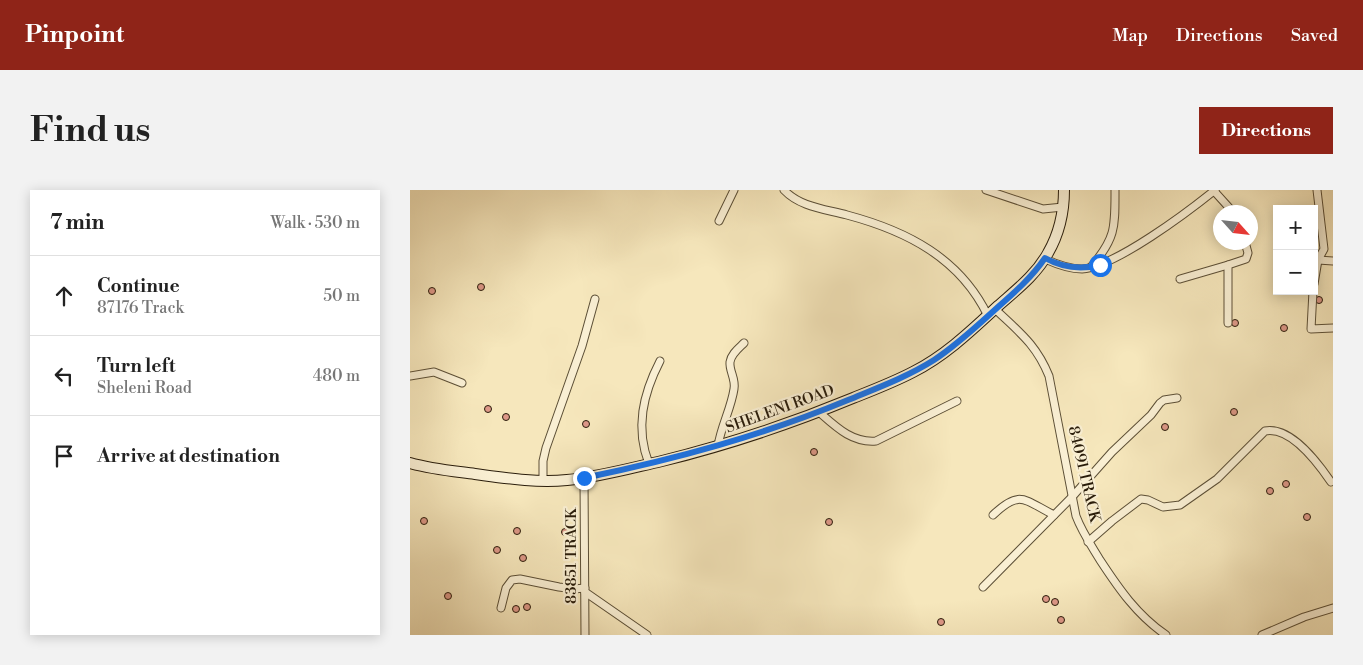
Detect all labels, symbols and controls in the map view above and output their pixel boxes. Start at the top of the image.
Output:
text: Pinpoint [25,20,124,50]
text: Map [1112,24,1148,47]
text: Directions [1176,24,1263,47]
text: Saved [1291,24,1338,47]
button: Directions [1199,107,1333,154]
text: Find us [30,109,150,152]
north arrow [1213,205,1258,250]
map controls [1273,205,1318,295]
button: + [1273,205,1318,250]
text: 7 min [50,210,104,236]
text: Walk · 530 m [271,213,360,233]
button: − [1273,250,1318,295]
route start [1089,254,1112,277]
text: Continue [97,274,180,298]
icon: ahead [50,282,78,310]
text: 50 m [323,286,360,306]
text: 87176 Track [97,298,184,318]
text: Turn left [97,354,176,378]
icon: left [50,362,78,390]
text: 480 m [313,366,360,386]
text: Sheleni Road [97,378,192,398]
street label: SHELENI ROAD [723,381,837,437]
street label: 84091 TRACK [1064,424,1105,525]
icon: arrive [50,442,78,470]
text: Arrive at destination [97,444,280,468]
route end [573,467,596,490]
street label: 83851 TRACK [562,507,581,604]

